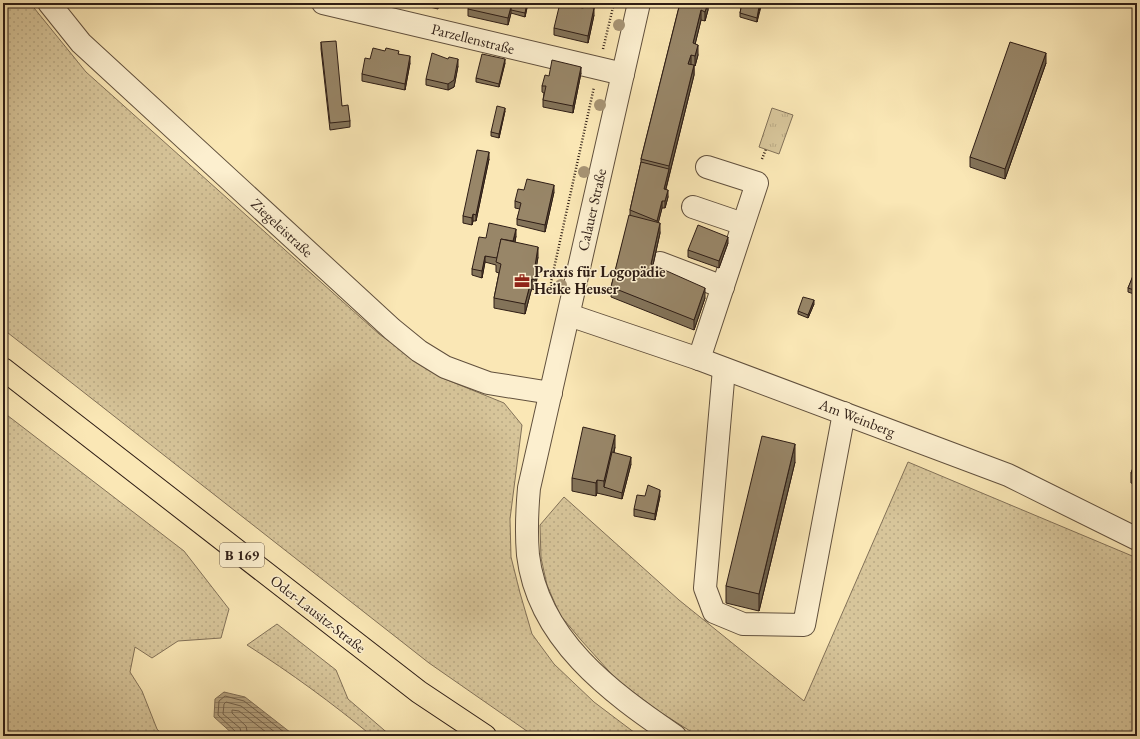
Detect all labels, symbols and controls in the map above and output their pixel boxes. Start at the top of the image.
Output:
street label: Parzellenstraße [430,19,517,58]
street label: Calauer Straße [573,167,610,253]
street label: Ziegeleistraße [247,194,317,261]
place label: Praxis für Logopädie Heike Heuser [534,262,666,298]
office icon: Praxis für Logopädie Heike Heuser [513,272,531,290]
street label: Am Weinberg [816,394,898,441]
road number: B 169 [220,543,264,567]
street label: Oder-Lausitz-Straße [267,570,370,657]

